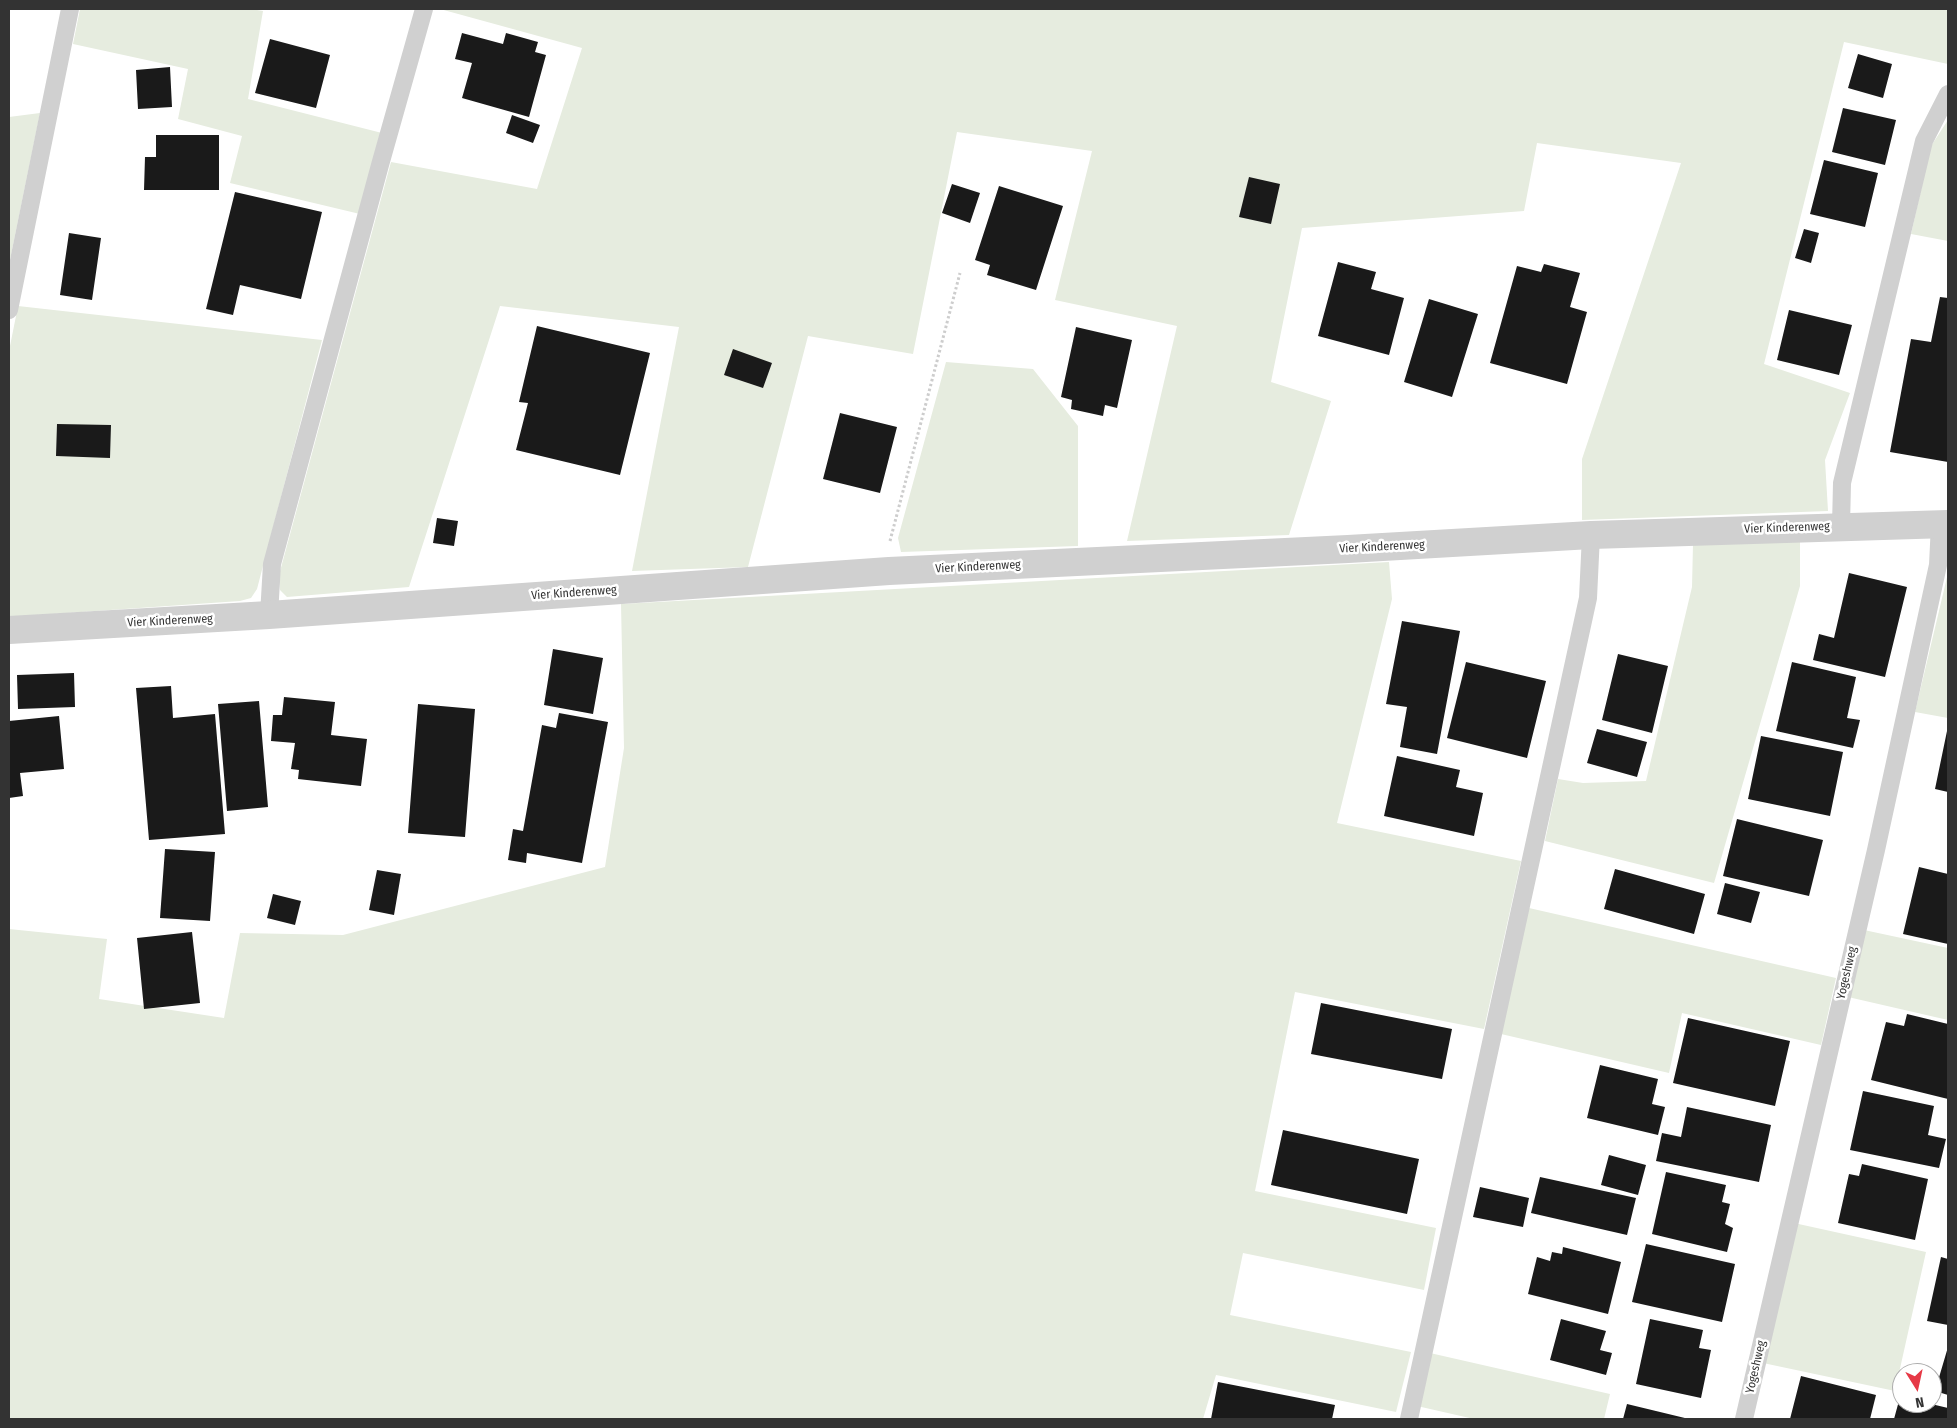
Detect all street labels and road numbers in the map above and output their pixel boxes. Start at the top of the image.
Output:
street label: Vier Kinderenweg [1744,519,1830,537]
street label: Vier Kinderenweg [1339,538,1425,556]
street label: Vier Kinderenweg [935,558,1021,576]
street label: Vier Kinderenweg [531,583,617,603]
street label: Vier Kinderenweg [127,612,213,630]
street label: Yogeshweg [1834,945,1860,1001]
street label: Yogeshweg [1743,1339,1769,1395]

